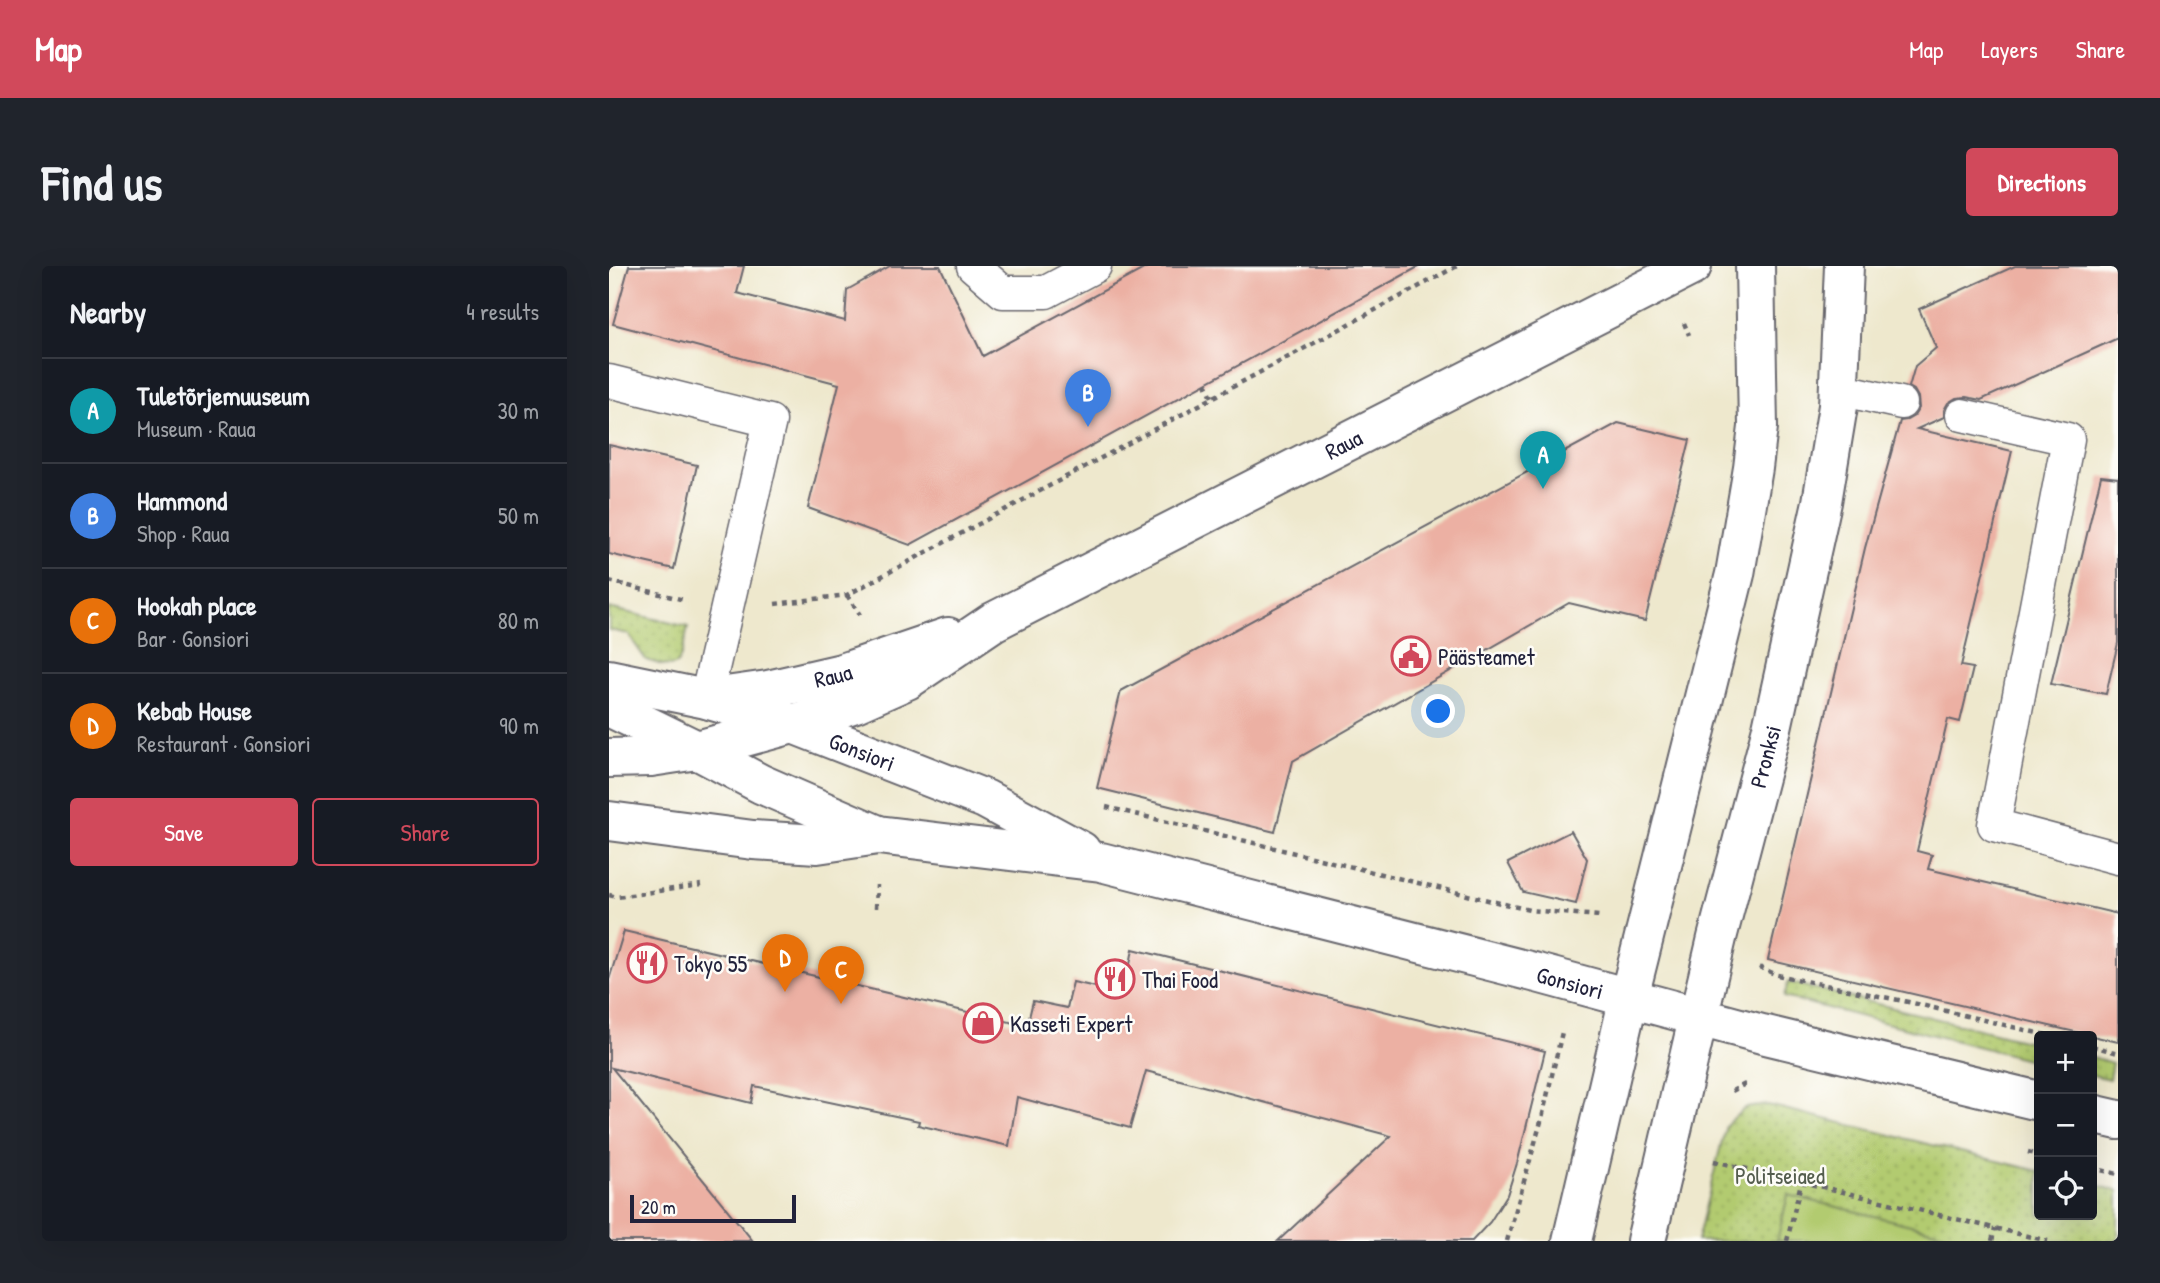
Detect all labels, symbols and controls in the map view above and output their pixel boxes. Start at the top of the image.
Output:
text: Map [35,27,82,71]
text: Map [1909,33,1943,65]
text: Layers [1981,33,2038,65]
text: Share [2076,33,2125,65]
button: Directions [1966,148,2118,216]
text: Find us [42,149,162,215]
text: Nearby [70,292,146,332]
text: 4 results [466,296,539,327]
pin: B [1065,369,1111,427]
text: Tuletõrjemuuseum [137,378,310,413]
text: A [87,395,99,426]
text: 30 m [497,395,539,426]
text: Museum · Raua [137,413,256,444]
street label: Raua [1319,421,1367,466]
pin: A [1520,431,1566,489]
text: Hammond [137,483,227,518]
text: B [87,500,99,531]
text: 50 m [498,500,539,531]
text: Shop · Raua [137,518,229,549]
text: Hookah place [137,588,257,623]
text: C [87,605,99,636]
text: 80 m [498,605,539,636]
text: Bar · Gonsiori [137,623,250,654]
public building icon: Päästeamet [1390,635,1432,677]
place label: Päästeamet [1438,641,1536,672]
street label: Raua [811,655,856,694]
text: Kebab House [137,693,252,728]
your location [1421,694,1455,728]
text: D [88,710,98,741]
text: 90 m [499,710,539,741]
street label: Pronksi [1742,722,1788,791]
street label: Gonsiori [825,724,900,778]
text: Restaurant · Gonsiori [137,728,311,759]
button: Save [70,798,298,866]
button: Share [312,798,539,866]
pin: D [762,934,808,992]
restaurant icon: Tokyo 55 [626,942,668,984]
pin: C [818,946,864,1004]
place label: Tokyo 55 [674,948,748,979]
restaurant icon: Thai Food [1094,958,1136,1000]
street label: Gonsiori [1533,958,1607,1006]
place label: Thai Food [1142,964,1218,995]
shop icon: Kasseti Expert [962,1002,1004,1044]
place label: Kasseti Expert [1010,1008,1134,1039]
map controls [2034,1031,2097,1220]
button: + [2034,1031,2097,1094]
button: − [2034,1094,2097,1157]
button: locate [2034,1157,2097,1220]
park label: Politseiaed [1735,1160,1825,1191]
scale bar [630,1192,796,1224]
text: 20 m [641,1194,676,1220]

